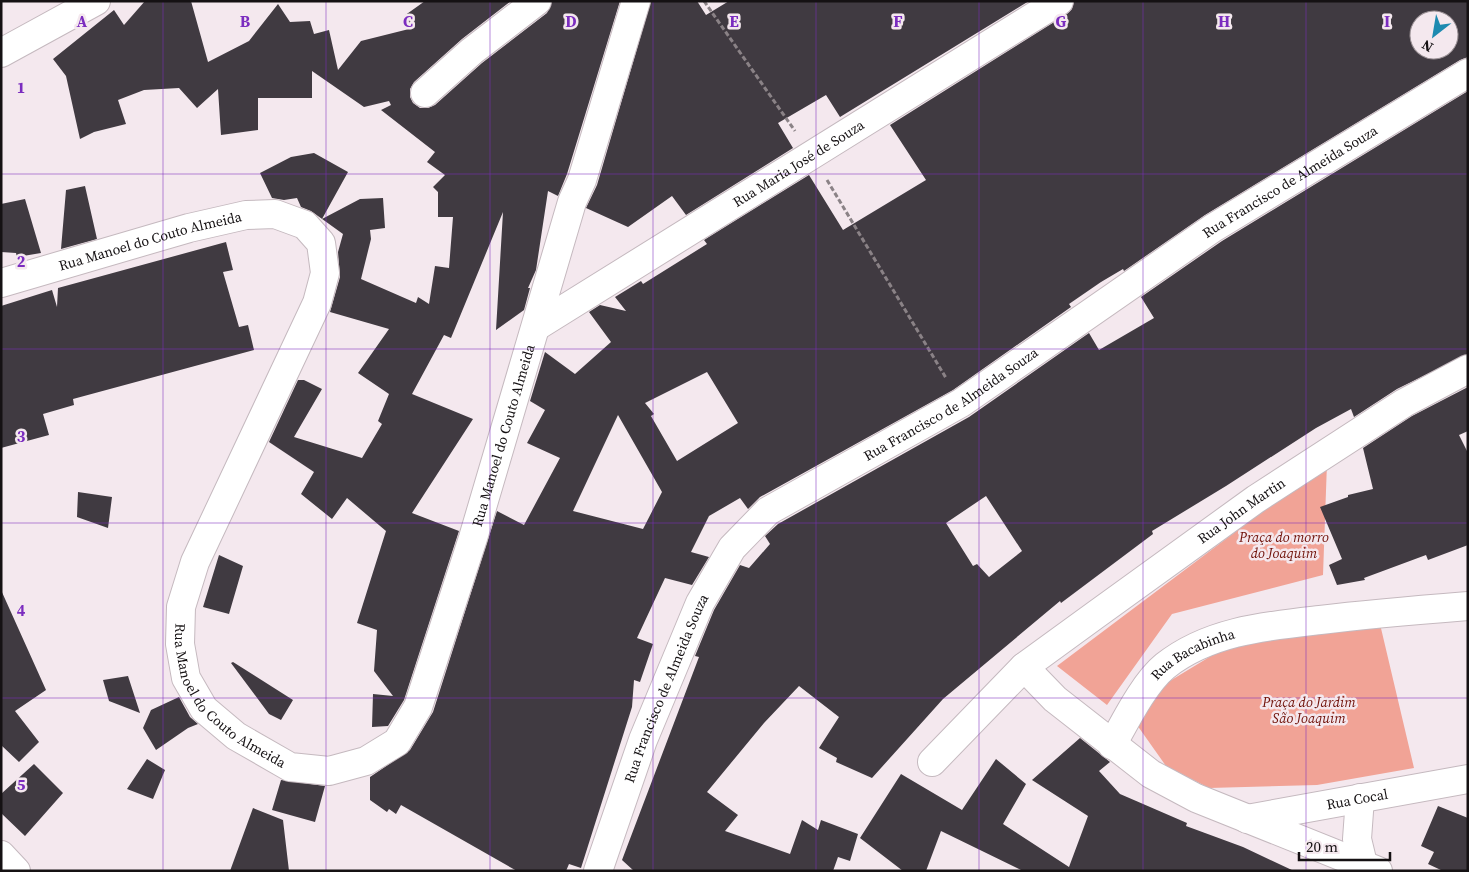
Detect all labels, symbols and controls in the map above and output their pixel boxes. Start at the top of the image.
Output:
text: A [77,10,88,32]
text: B [240,10,251,32]
text: C [403,10,413,32]
text: D [565,10,577,32]
text: E [729,10,739,32]
text: F [893,10,903,32]
text: G [1056,10,1067,32]
text: H [1218,10,1230,32]
text: I [1384,10,1390,32]
north arrow [1409,10,1459,60]
text: N [1418,35,1437,57]
text: 1 [17,76,25,98]
street label: Rua Maria José de Souza [729,114,869,212]
street label: Rua Francisco de Almeida Souza [1198,120,1382,243]
street label: Rua Manoel do Couto Almeida [56,206,244,276]
text: 2 [17,250,26,272]
street label: Rua Manoel do Couto Almeida [467,341,540,529]
street label: Rua Francisco de Almeida Souza [860,342,1043,466]
text: 3 [17,425,26,447]
street label: Rua John Martin [1193,472,1289,548]
park label: Praça do morro do Joaquim [1238,527,1329,563]
street label: Rua Francisco de Almeida Souza [619,589,714,785]
text: 4 [17,599,26,621]
street label: Rua Manoel do Couto Almeida [170,623,290,773]
street label: Rua Bacabinha [1146,623,1238,684]
park label: Praça do Jardim São Joaquim [1261,692,1356,728]
text: 5 [17,773,26,795]
street label: Rua Cocal [1325,784,1390,814]
scale bar [1299,830,1390,862]
text: 20 m [1306,836,1338,857]

